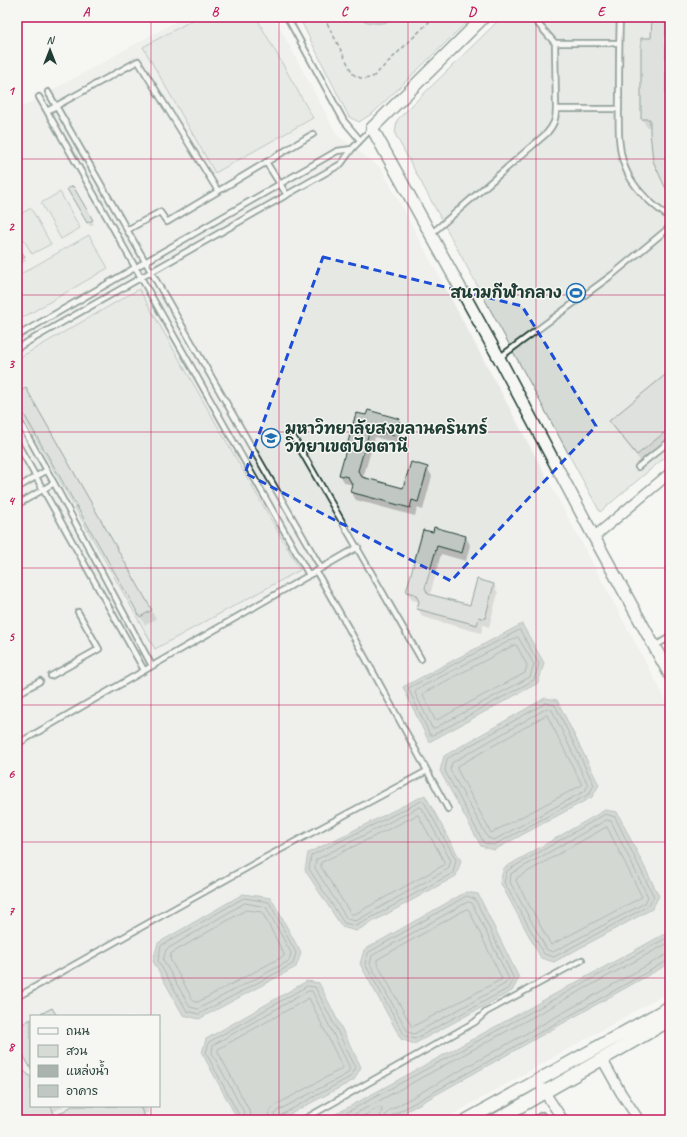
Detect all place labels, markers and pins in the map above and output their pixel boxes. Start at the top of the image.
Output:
place label: สนามกีฬากลาง [450,282,562,303]
sports icon: สนามกีฬากลาง [565,282,587,304]
place label: มหาวิทยาลัยสงขลานครินทร์ วิทยาเขตปัตตานี [285,417,488,457]
school or university icon: มหาวิทยาลัยสงขลานครินทร์ วิทยาเขตปัตตานี [260,427,282,449]

